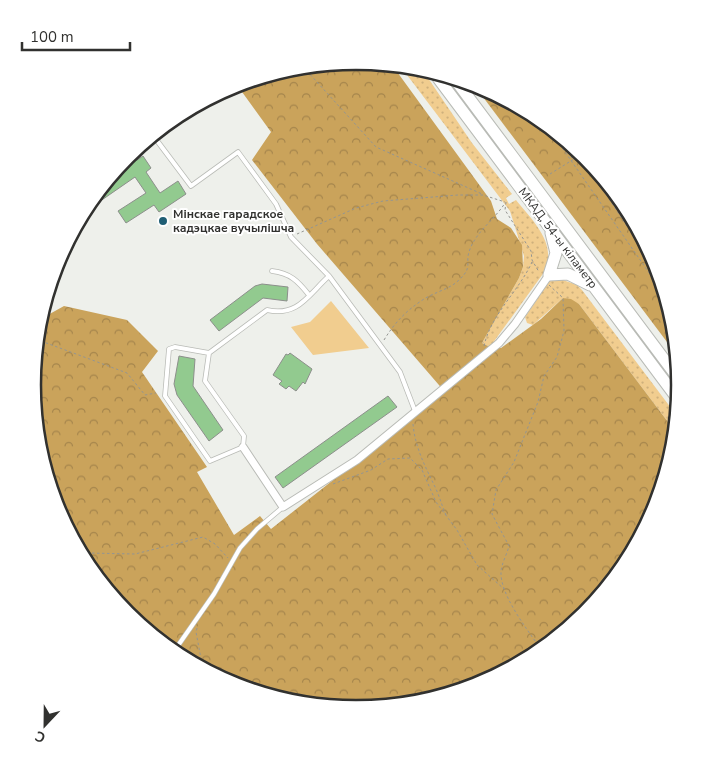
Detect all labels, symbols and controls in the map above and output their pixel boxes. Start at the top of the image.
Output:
scale bar [22,20,130,52]
text: 100 m [30,27,74,47]
street label: МКАД, 54-ы кіламетр [515,184,601,292]
place label: Мінскае гарадское кадэцкае вучылішча [173,206,294,236]
marker: Мінскае гарадское кадэцкае вучылішча [157,215,169,227]
north arrow [20,700,70,750]
text: С [32,726,48,747]

